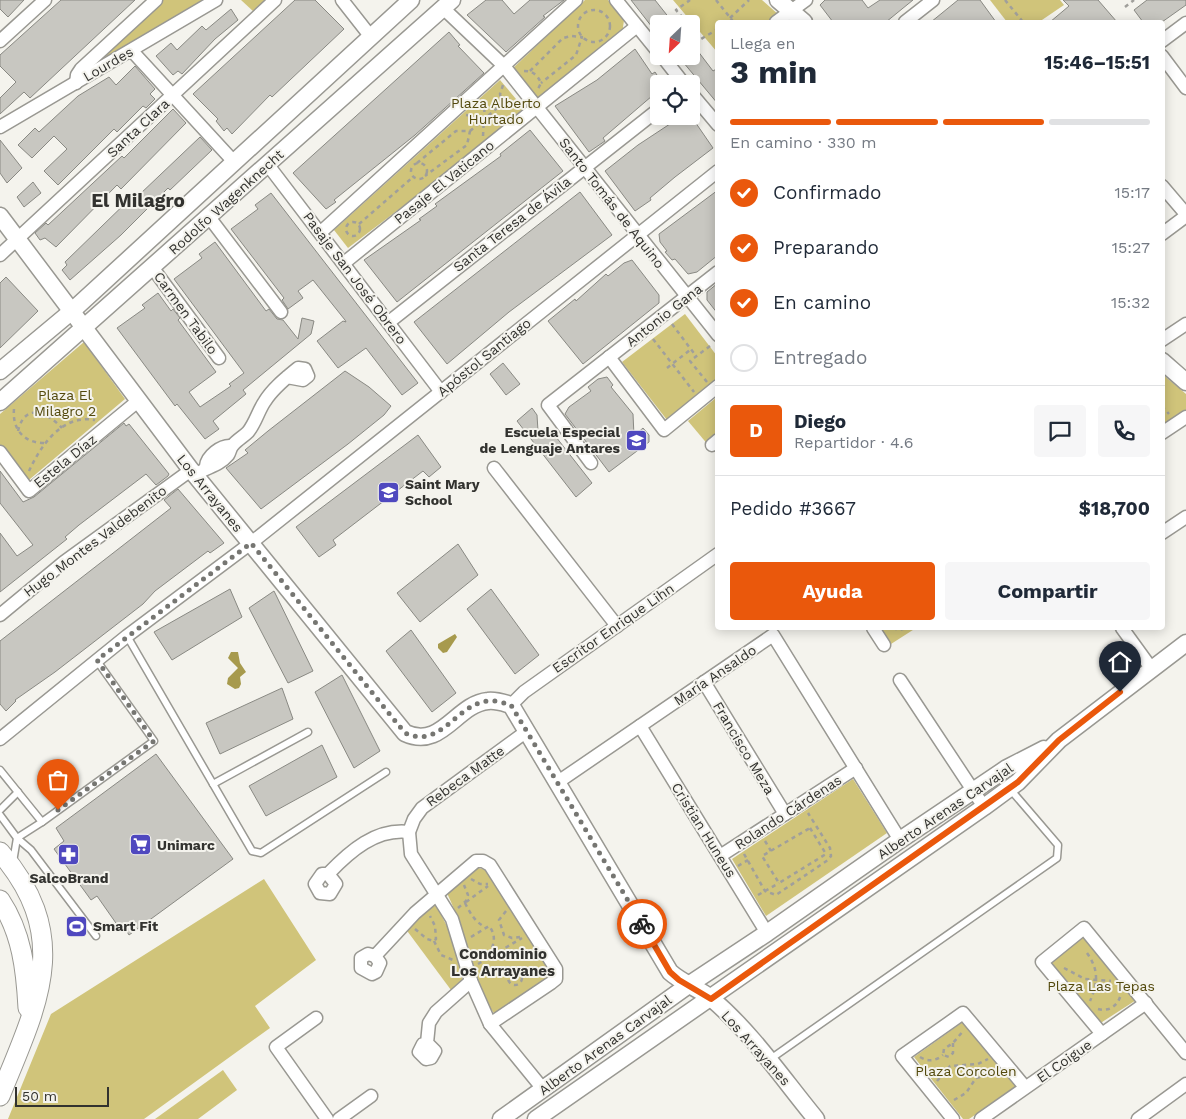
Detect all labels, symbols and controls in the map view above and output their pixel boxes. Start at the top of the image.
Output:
north arrow [650,15,700,65]
map controls [650,15,700,125]
text: Llega en [730,34,796,53]
street label: Lourdes [80,43,136,85]
text: 15:46–15:51 [1044,51,1150,74]
text: 3 min [730,53,817,91]
button: locate [650,75,700,125]
street label: Santa Clara [104,95,172,161]
park label: Plaza Alberto Hurtado [451,95,541,127]
text: En camino · 330 m [730,133,876,152]
street label: Santo Tomás de Aquino [556,135,668,271]
street label: Pasaje El Vaticano [391,137,497,227]
street label: Rodolfo Wagenknecht [165,146,287,258]
street label: Santa Teresa de Ávila [450,173,574,275]
icon: check [730,179,758,207]
text: Confirmado [773,181,882,204]
text: 15:17 [1114,183,1150,202]
district label: El Milagro [91,189,185,212]
street label: Pasaje San José Obrero [300,209,410,347]
icon: check [730,234,758,262]
text: Preparando [773,236,879,259]
text: 15:27 [1112,238,1150,257]
street label: Carmen Tabilo [151,269,221,357]
street label: Antonio Gana [623,280,705,350]
icon: check [730,289,758,317]
text: En camino [773,291,871,314]
text: 15:32 [1111,293,1150,312]
street label: Apóstol Santiago [434,314,534,400]
text: Entregado [773,346,867,369]
park label: Plaza El Milagro 2 [34,387,96,419]
button: chat [1034,405,1086,457]
button: phone [1098,405,1150,457]
text: Diego [794,410,846,433]
text: D [749,419,763,442]
place label: Escuela Especial de Lenguaje Antares [480,424,621,456]
school or university icon: Escuela Especial de Lenguaje Antares [624,428,648,452]
street label: Estela Díaz [30,431,100,491]
text: Repartidor · 4.6 [794,433,913,452]
street label: Los Arrayanes [174,451,246,535]
place label: Saint Mary School [405,476,480,508]
school or university icon: Saint Mary School [377,480,401,504]
street label: Hugo Montes Valdebenito [20,482,170,600]
text: Pedido #3667 [730,497,856,520]
text: $18,700 [1079,497,1150,520]
button: Ayuda [730,562,935,620]
button: Compartir [945,562,1150,620]
street label: Escritor Enrique Lihn [549,580,677,676]
pin [1099,641,1141,692]
street label: María Ansaldo [671,642,759,708]
icon: home [1106,648,1134,676]
street label: Francisco Meza [710,699,778,797]
street label: Rebeca Matte [423,742,507,810]
pin [37,759,79,810]
street label: Alberto Arenas Carvajal [874,759,1016,862]
icon: bag [44,766,72,794]
street label: Rolando Cárdenas [732,771,844,853]
street label: Cristian Huneus [668,780,740,880]
supermarket icon: Unimarc [129,833,153,857]
place label: Unimarc [157,837,215,853]
pharmacy icon: SalcoBrand [57,843,81,867]
place label: SalcoBrand [29,870,109,886]
courier [617,899,667,949]
icon: bike [628,910,656,938]
sports icon: Smart Fit [65,914,89,938]
place label: Smart Fit [93,918,158,934]
district label: Condominio Los Arrayanes [451,945,555,980]
park label: Plaza Las Tepas [1047,978,1155,994]
street label: Alberto Arenas Carvajal [536,991,675,1098]
street label: Los Arrayanes [718,1007,794,1089]
street label: El Coigue [1033,1036,1095,1086]
park label: Plaza Corcolen [915,1063,1017,1079]
scale bar [15,1084,109,1107]
text: 50 m [22,1088,57,1104]

